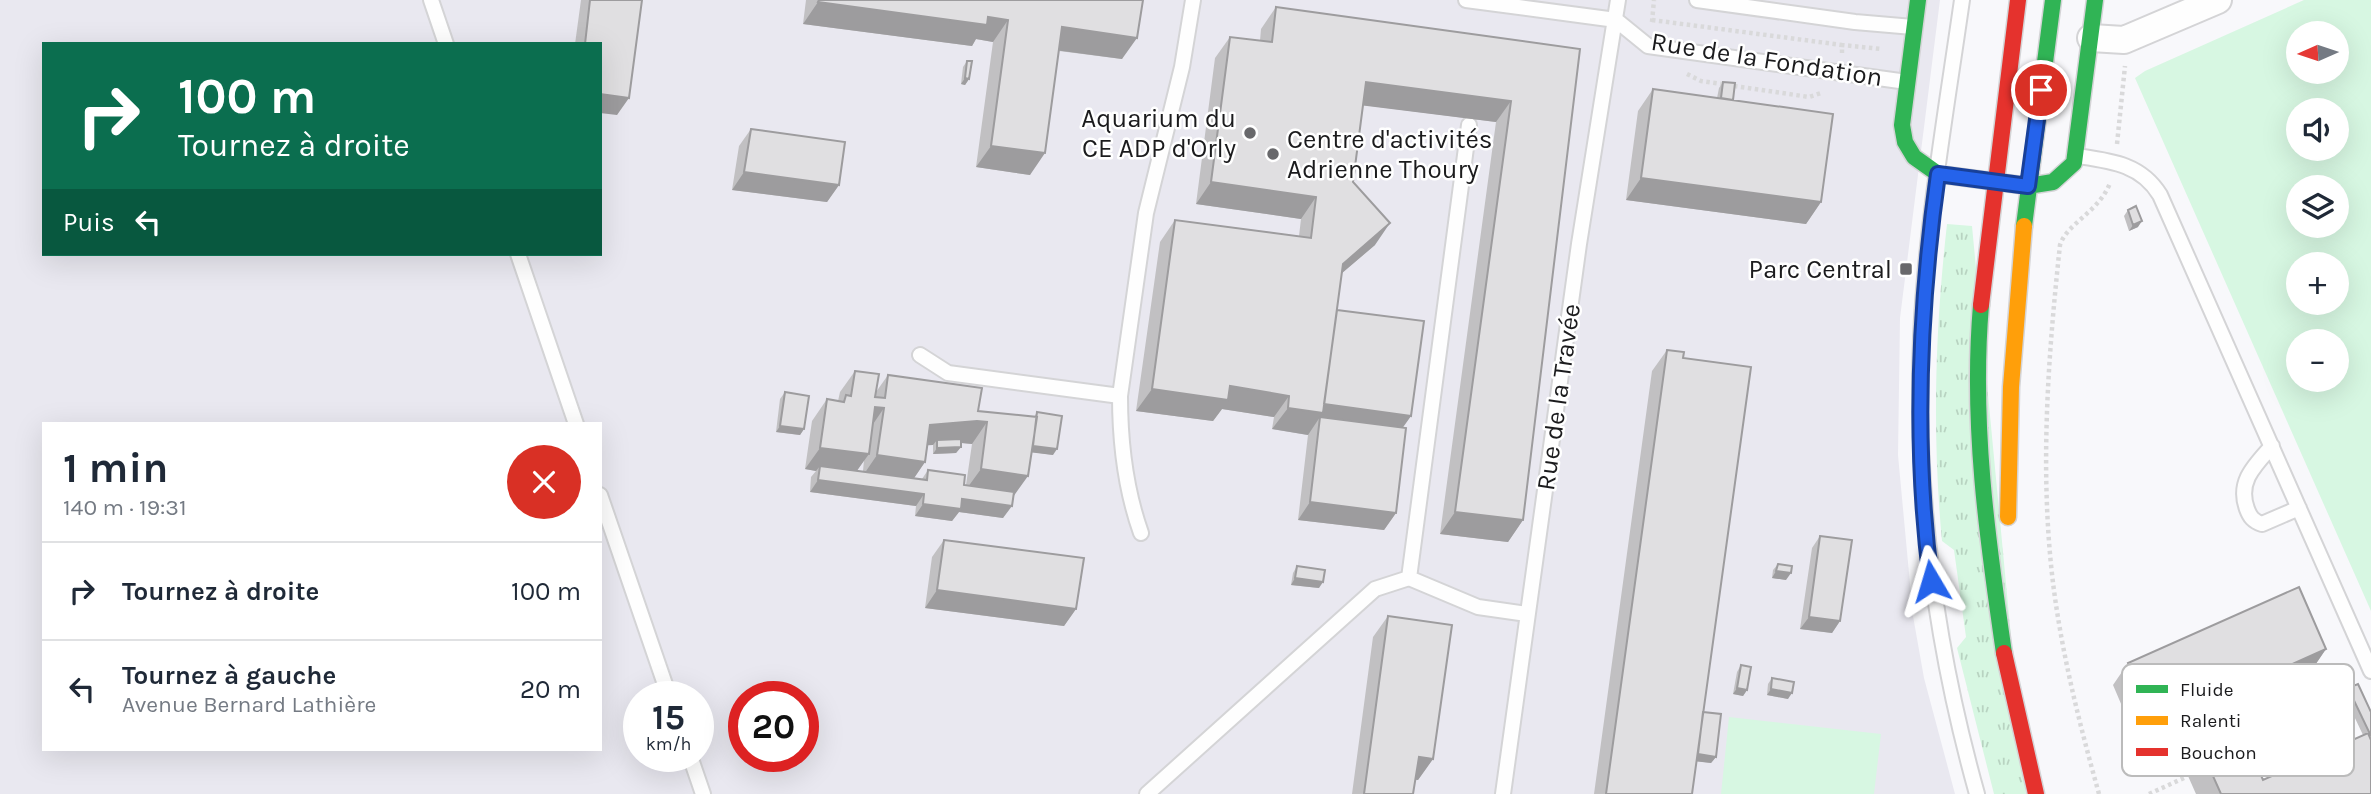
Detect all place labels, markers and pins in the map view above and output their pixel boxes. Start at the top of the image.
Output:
pin [2011,60,2071,120]
place label: Aquarium du CE ADP d'Orly [1081,103,1236,164]
place label: Centre d'activités Adrienne Thoury [1287,124,1492,185]
marker: Aquarium du CE ADP d'Orly [1242,125,1258,141]
marker: Centre d'activités Adrienne Thoury [1265,146,1281,162]
place label: Parc Central [1749,254,1892,285]
marker: Parc Central [1898,261,1914,277]

